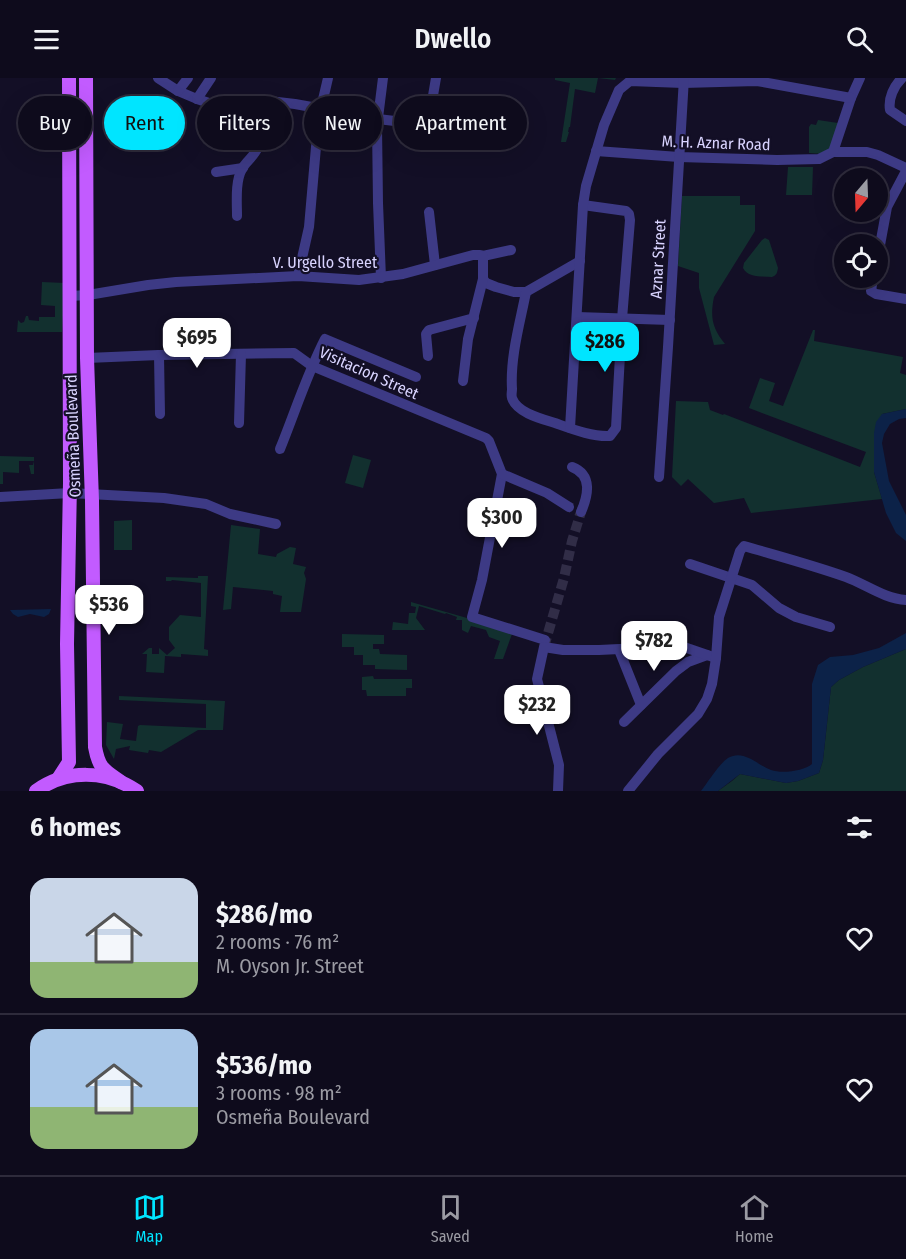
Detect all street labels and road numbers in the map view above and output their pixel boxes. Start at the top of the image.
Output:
street label: M. H. Aznar Road [661,132,771,154]
street label: Aznar Street [646,218,670,299]
street label: V. Urgello Street [273,253,378,272]
street label: Visitacion Street [316,343,422,404]
street label: Osmeña Boulevard [61,374,85,498]

